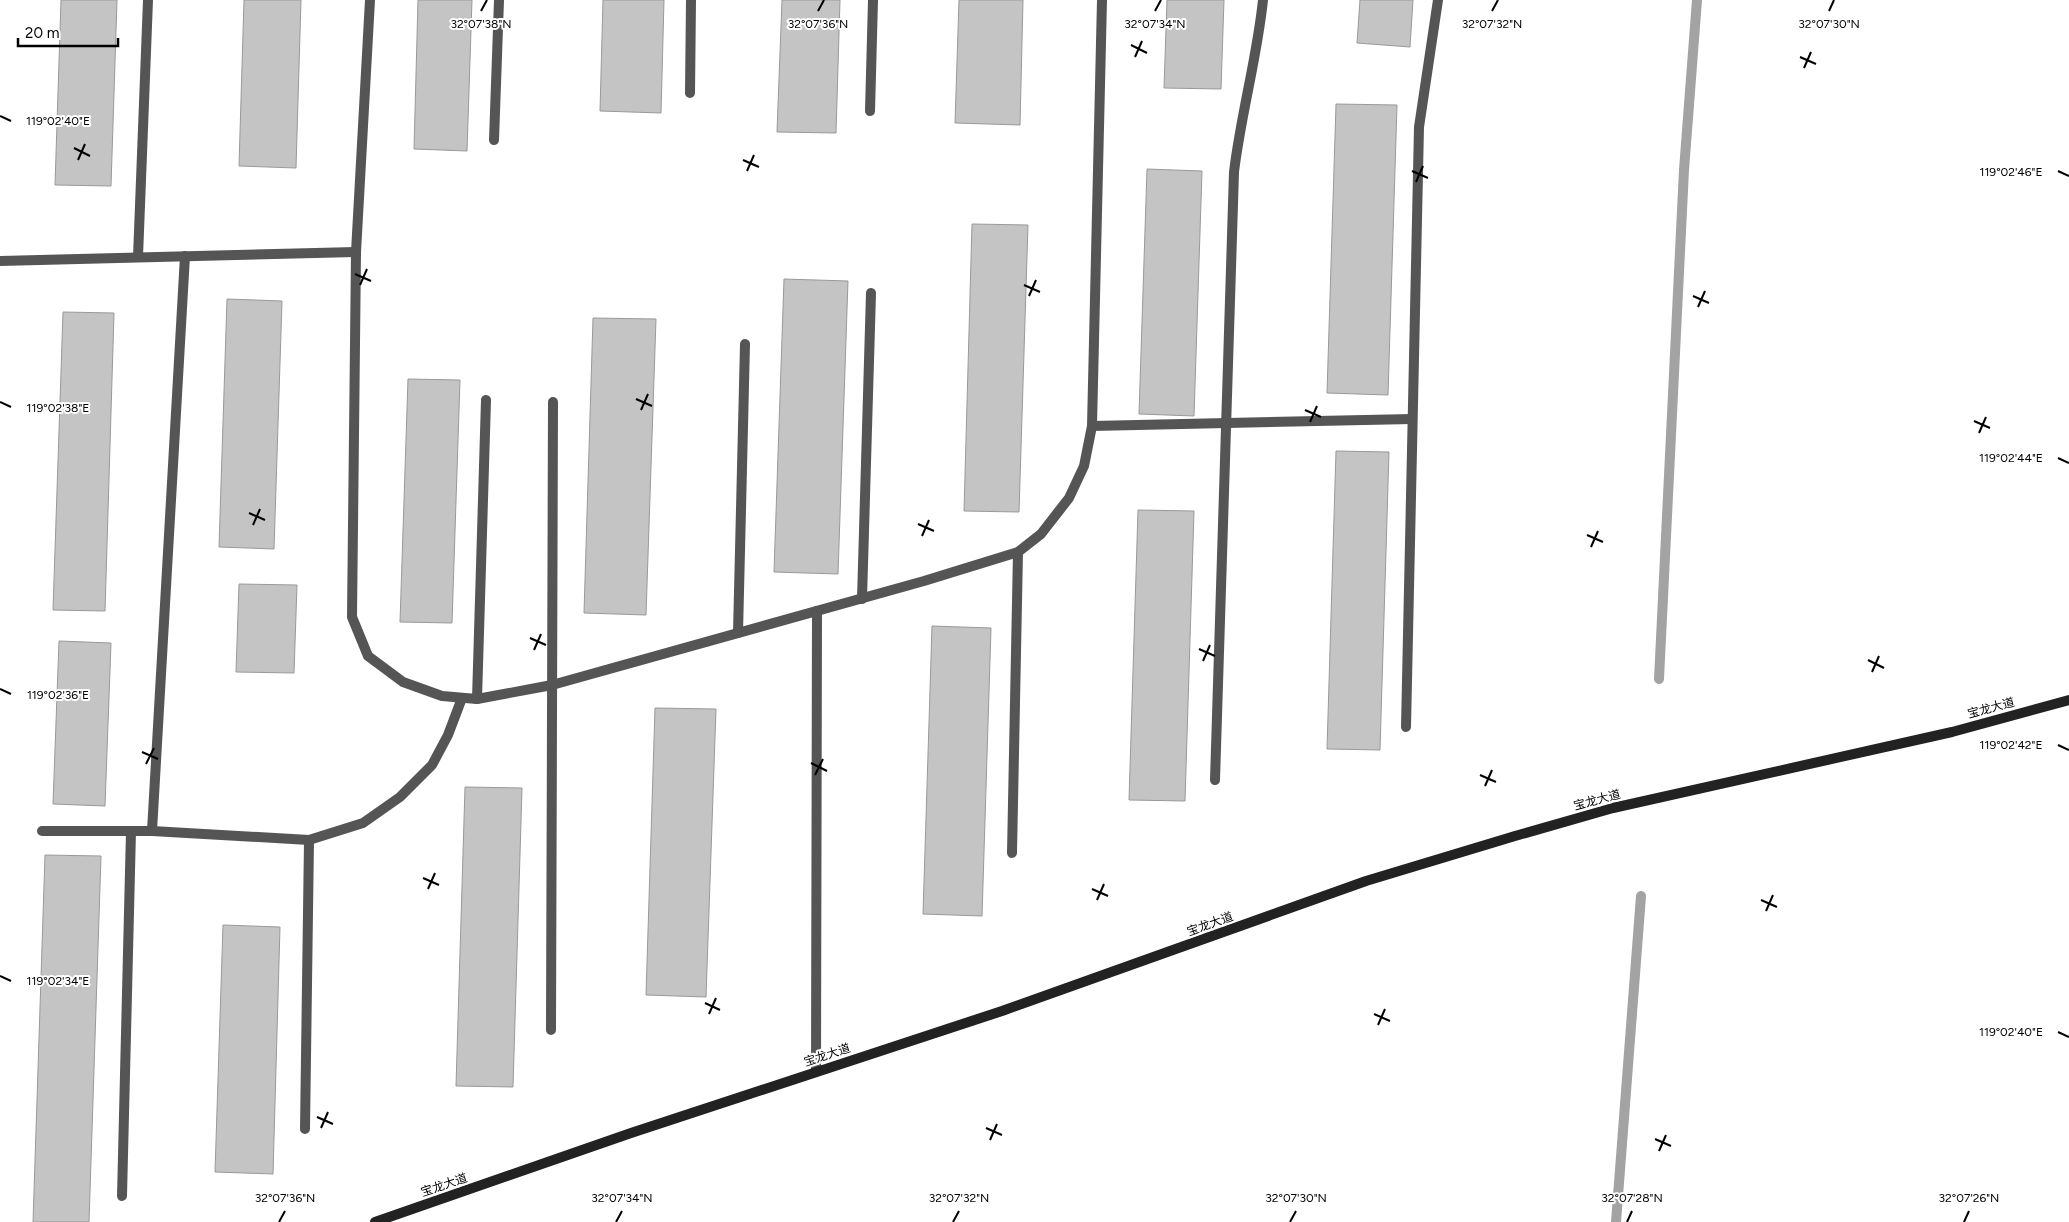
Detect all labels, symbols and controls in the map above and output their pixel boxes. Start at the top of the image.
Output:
scale bar [18,15,118,47]
text: 32°07'38"N [450,17,512,31]
text: 32°07'36"N [788,17,848,31]
text: 32°07'34"N [1124,17,1186,31]
text: 32°07'32"N [1462,17,1522,31]
text: 32°07'30"N [1798,17,1860,31]
text: 20 m [25,24,59,42]
text: 119°02'40"E [26,114,90,128]
text: 119°02'46"E [1979,165,2043,179]
text: 119°02'38"E [27,401,89,415]
text: 119°02'44"E [1979,451,2043,465]
text: 119°02'36"E [27,688,89,702]
street label: 宝龙大道 [1966,695,2016,721]
text: 119°02'42"E [1979,738,2043,752]
street label: 宝龙大道 [1572,787,1622,813]
street label: 宝龙大道 [1185,909,1235,939]
text: 119°02'34"E [27,974,89,988]
text: 119°02'40"E [1979,1025,2043,1039]
street label: 宝龙大道 [802,1041,852,1069]
street label: 宝龙大道 [419,1171,469,1199]
text: 32°07'36"N [255,1191,315,1205]
text: 32°07'34"N [591,1191,653,1205]
text: 32°07'32"N [929,1191,989,1205]
text: 32°07'30"N [1265,1191,1327,1205]
text: 32°07'28"N [1601,1191,1663,1205]
text: 32°07'26"N [1939,1191,1999,1205]

